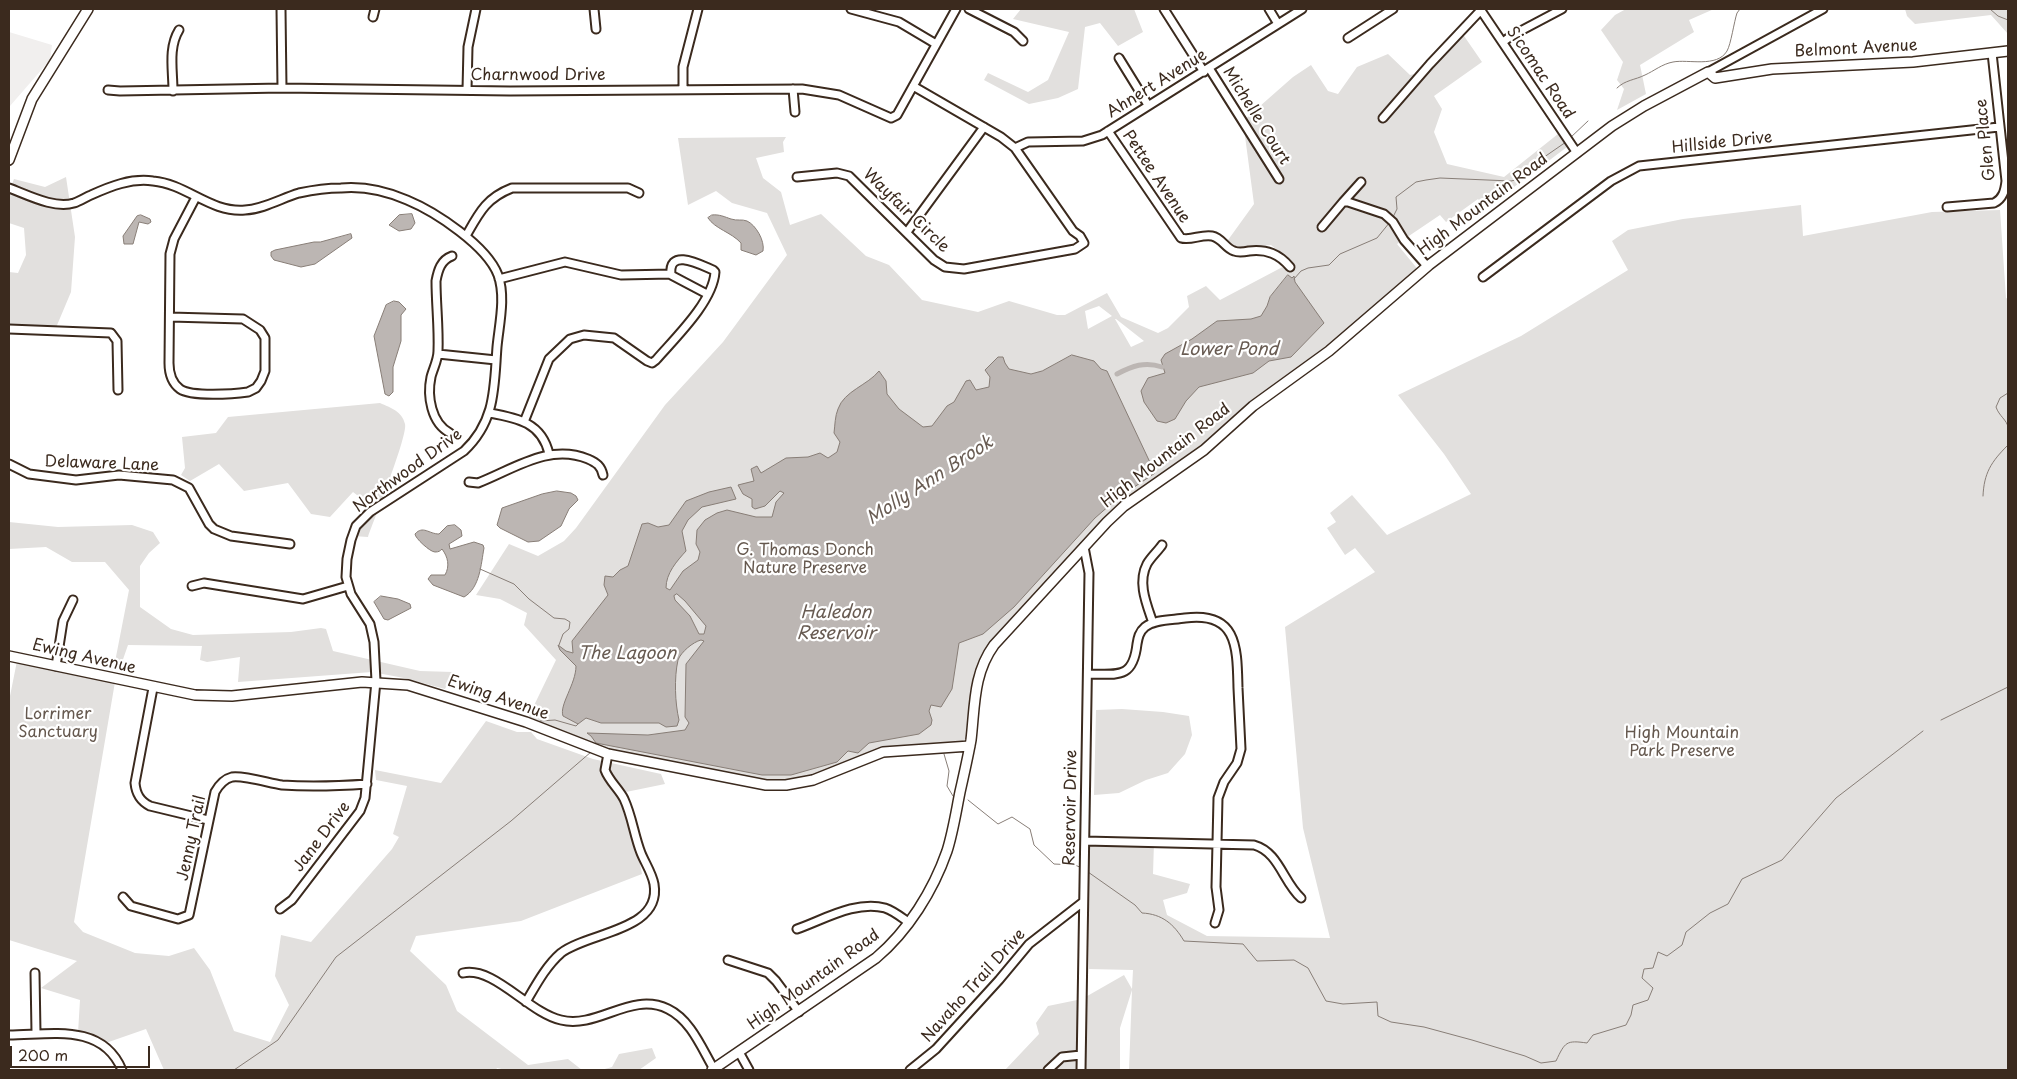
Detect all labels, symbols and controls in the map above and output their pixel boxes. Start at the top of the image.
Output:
street label: Sicomac Road [1502,23,1578,123]
street label: Belmont Avenue [1794,36,1918,62]
street label: Ahnert Avenue [1103,46,1211,122]
street label: Michelle Court [1218,64,1294,168]
street label: Charnwood Drive [471,66,605,86]
street label: Glen Place [1972,98,2000,182]
street label: Pettee Avenue [1118,127,1194,227]
street label: Hillside Drive [1671,128,1773,158]
street label: High Mountain Road [1414,150,1552,260]
street label: Wayfair Circle [859,165,953,257]
water label: Lower Pond [1180,339,1278,361]
street label: High Mountain Road [1098,400,1234,512]
street label: Northwood Drive [350,425,466,517]
water label: Molly Ann Brook [863,432,997,530]
street label: Delaware Lane [44,452,160,476]
park label: G. Thomas Donch Nature Preserve [736,541,874,579]
water label: Haledon Reservoir [796,602,876,644]
street label: Ewing Avenue [30,636,138,678]
water label: The Lagoon [578,643,676,665]
street label: Ewing Avenue [445,672,551,724]
park label: Lorrimer Sanctuary [18,705,98,743]
park label: High Mountain Park Preserve [1625,724,1739,762]
street label: Reservoir Drive [1060,750,1082,866]
street label: Jenny Trail [174,793,210,883]
street label: Jane Drive [289,798,355,876]
street label: Navaho Trail Drive [918,925,1030,1047]
street label: High Mountain Road [744,926,884,1034]
scale bar [12,1036,152,1068]
text: 200 m [18,1043,68,1066]

